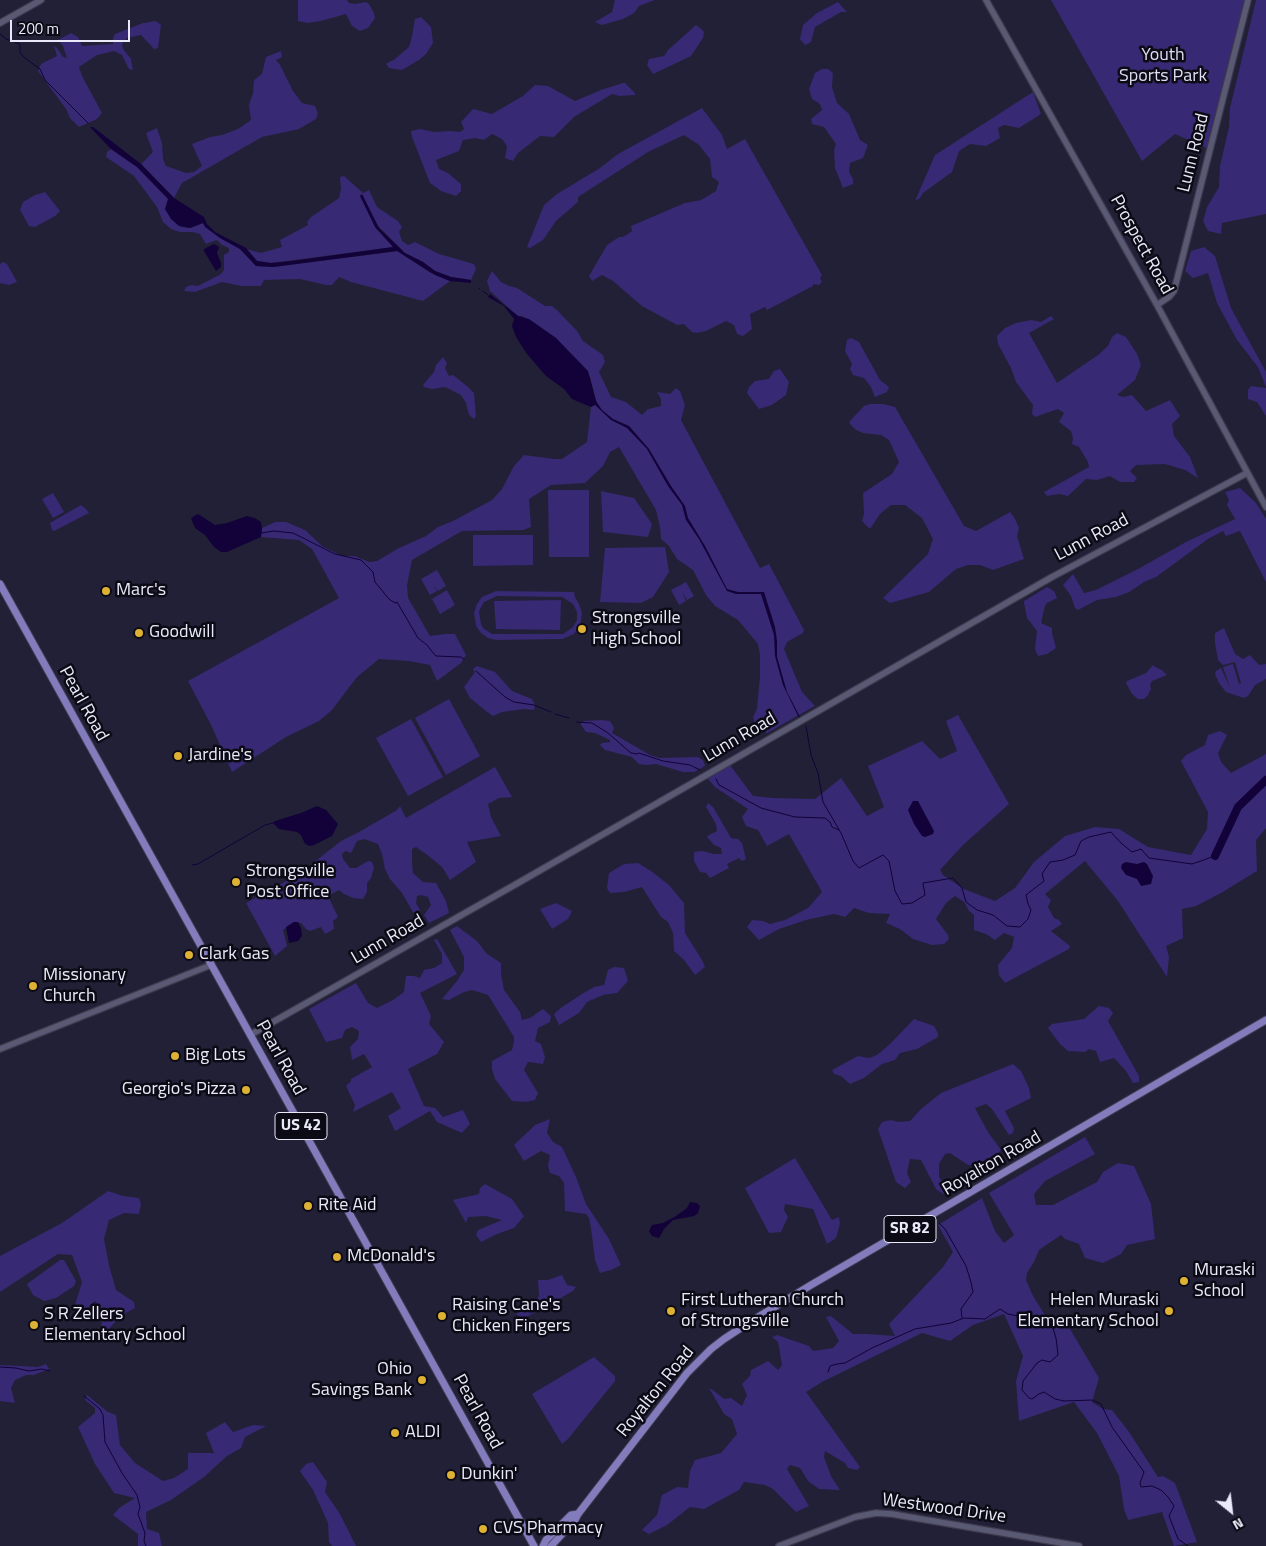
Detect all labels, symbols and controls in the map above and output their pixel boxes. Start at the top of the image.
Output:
scale bar [12,10,132,42]
text: 200 m [18,17,59,40]
park label: Youth Sports Park [1119,45,1207,88]
street label: Lunn Road [1174,111,1214,195]
street label: Prospect Road [1105,192,1177,298]
street label: Lunn Road [1051,510,1133,566]
place label: Marc's [116,580,166,602]
marker: Marc's [100,585,112,597]
place label: Strongsville High School [592,608,681,650]
place label: Goodwill [149,622,215,644]
marker: Strongsville High School [576,623,588,635]
marker: Goodwill [133,627,145,639]
street label: Pearl Road [54,663,112,745]
street label: Lunn Road [700,709,780,767]
place label: Jardine's [188,745,252,767]
marker: Jardine's [172,750,184,762]
place label: Strongsville Post Office [246,861,335,904]
marker: Strongsville Post Office [230,876,242,888]
street label: Lunn Road [348,911,428,969]
place label: Clark Gas [199,944,269,966]
marker: Clark Gas [183,949,195,961]
place label: Missionary Church [43,965,126,1008]
marker: Missionary Church [27,980,39,992]
street label: Pearl Road [251,1017,309,1099]
place label: Big Lots [185,1045,246,1067]
marker: Big Lots [169,1050,181,1062]
place label: Georgio's Pizza [122,1079,236,1101]
marker: Georgio's Pizza [240,1084,252,1096]
road number: US 42 [275,1112,327,1140]
street label: Royalton Road [939,1127,1045,1201]
place label: Rite Aid [318,1195,377,1217]
marker: Rite Aid [302,1200,314,1212]
road number: SR 82 [884,1216,936,1242]
place label: McDonald's [347,1246,435,1268]
marker: McDonald's [331,1251,343,1263]
place label: Muraski School [1194,1260,1255,1302]
marker: Muraski School [1178,1275,1190,1287]
place label: First Lutheran Church of Strongsville [681,1290,844,1332]
place label: Helen Muraski Elementary School [1017,1290,1159,1332]
place label: Raising Cane's Chicken Fingers [452,1295,570,1338]
place label: S R Zellers Elementary School [44,1304,186,1346]
marker: First Lutheran Church of Strongsville [665,1305,677,1317]
marker: Helen Muraski Elementary School [1163,1305,1175,1317]
marker: Raising Cane's Chicken Fingers [436,1310,448,1322]
marker: S R Zellers Elementary School [28,1319,40,1331]
street label: Royalton Road [613,1342,699,1442]
place label: Ohio Savings Bank [311,1359,412,1402]
street label: Pearl Road [448,1371,506,1453]
marker: Ohio Savings Bank [416,1374,428,1386]
place label: ALDI [405,1422,440,1444]
marker: ALDI [389,1427,401,1439]
place label: Dunkin' [461,1464,518,1486]
marker: Dunkin' [445,1469,457,1481]
north arrow [1206,1486,1256,1536]
street label: Westwood Drive [881,1490,1007,1528]
text: N [1229,1513,1248,1536]
place label: CVS Pharmacy [493,1518,603,1540]
marker: CVS Pharmacy [477,1523,489,1535]

